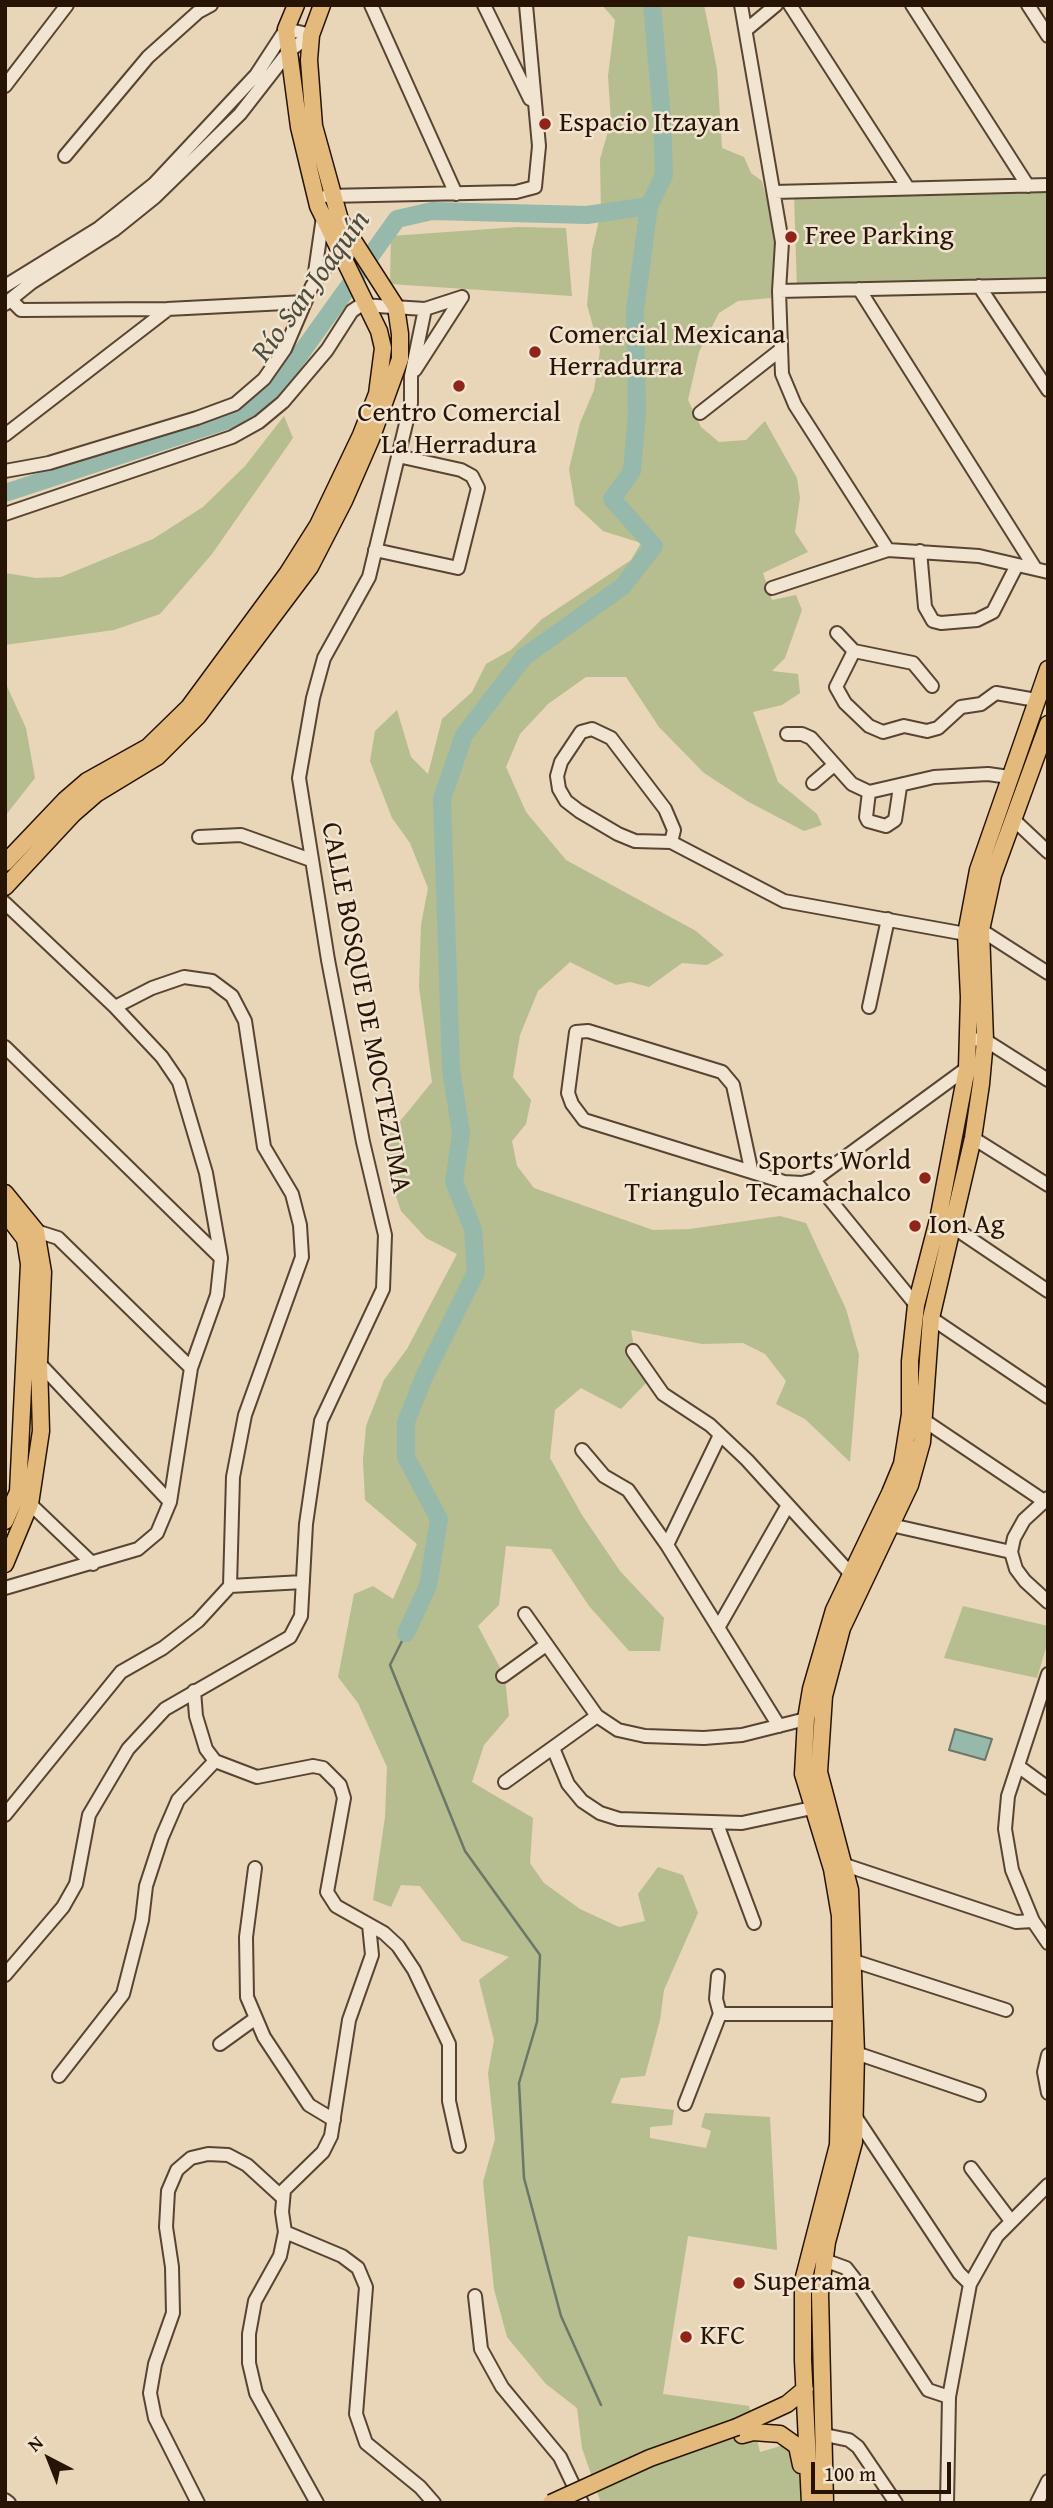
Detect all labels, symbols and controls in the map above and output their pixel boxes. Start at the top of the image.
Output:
place label: Espacio Itzayan [559,107,740,141]
marker: Espacio Itzayan [537,116,553,132]
water label: Río San Joaquín [245,204,379,370]
place label: Free Parking [805,220,954,254]
marker: Free Parking [783,229,799,245]
place label: Comercial Mexicana Herradurra [549,319,786,385]
marker: Comercial Mexicana Herradurra [527,344,543,360]
marker: Centro Comercial La Herradura [451,378,467,394]
place label: Centro Comercial La Herradura [357,397,561,463]
street label: CALLE BOSQUE DE MOCTEZUMA [313,820,417,1196]
place label: Sports World Triangulo Tecamachalco [625,1145,911,1211]
marker: Sports World Triangulo Tecamachalco [917,1170,933,1186]
place label: Ion Ag [929,1209,1005,1243]
marker: Ion Ag [907,1218,923,1234]
place label: Superama [753,2266,871,2300]
marker: Superama [731,2275,747,2291]
place label: KFC [700,2320,745,2354]
marker: KFC [678,2329,694,2345]
north arrow [14,2424,84,2494]
text: N [21,2429,49,2458]
scale bar [815,2448,955,2492]
text: 100 m [824,2458,876,2489]

